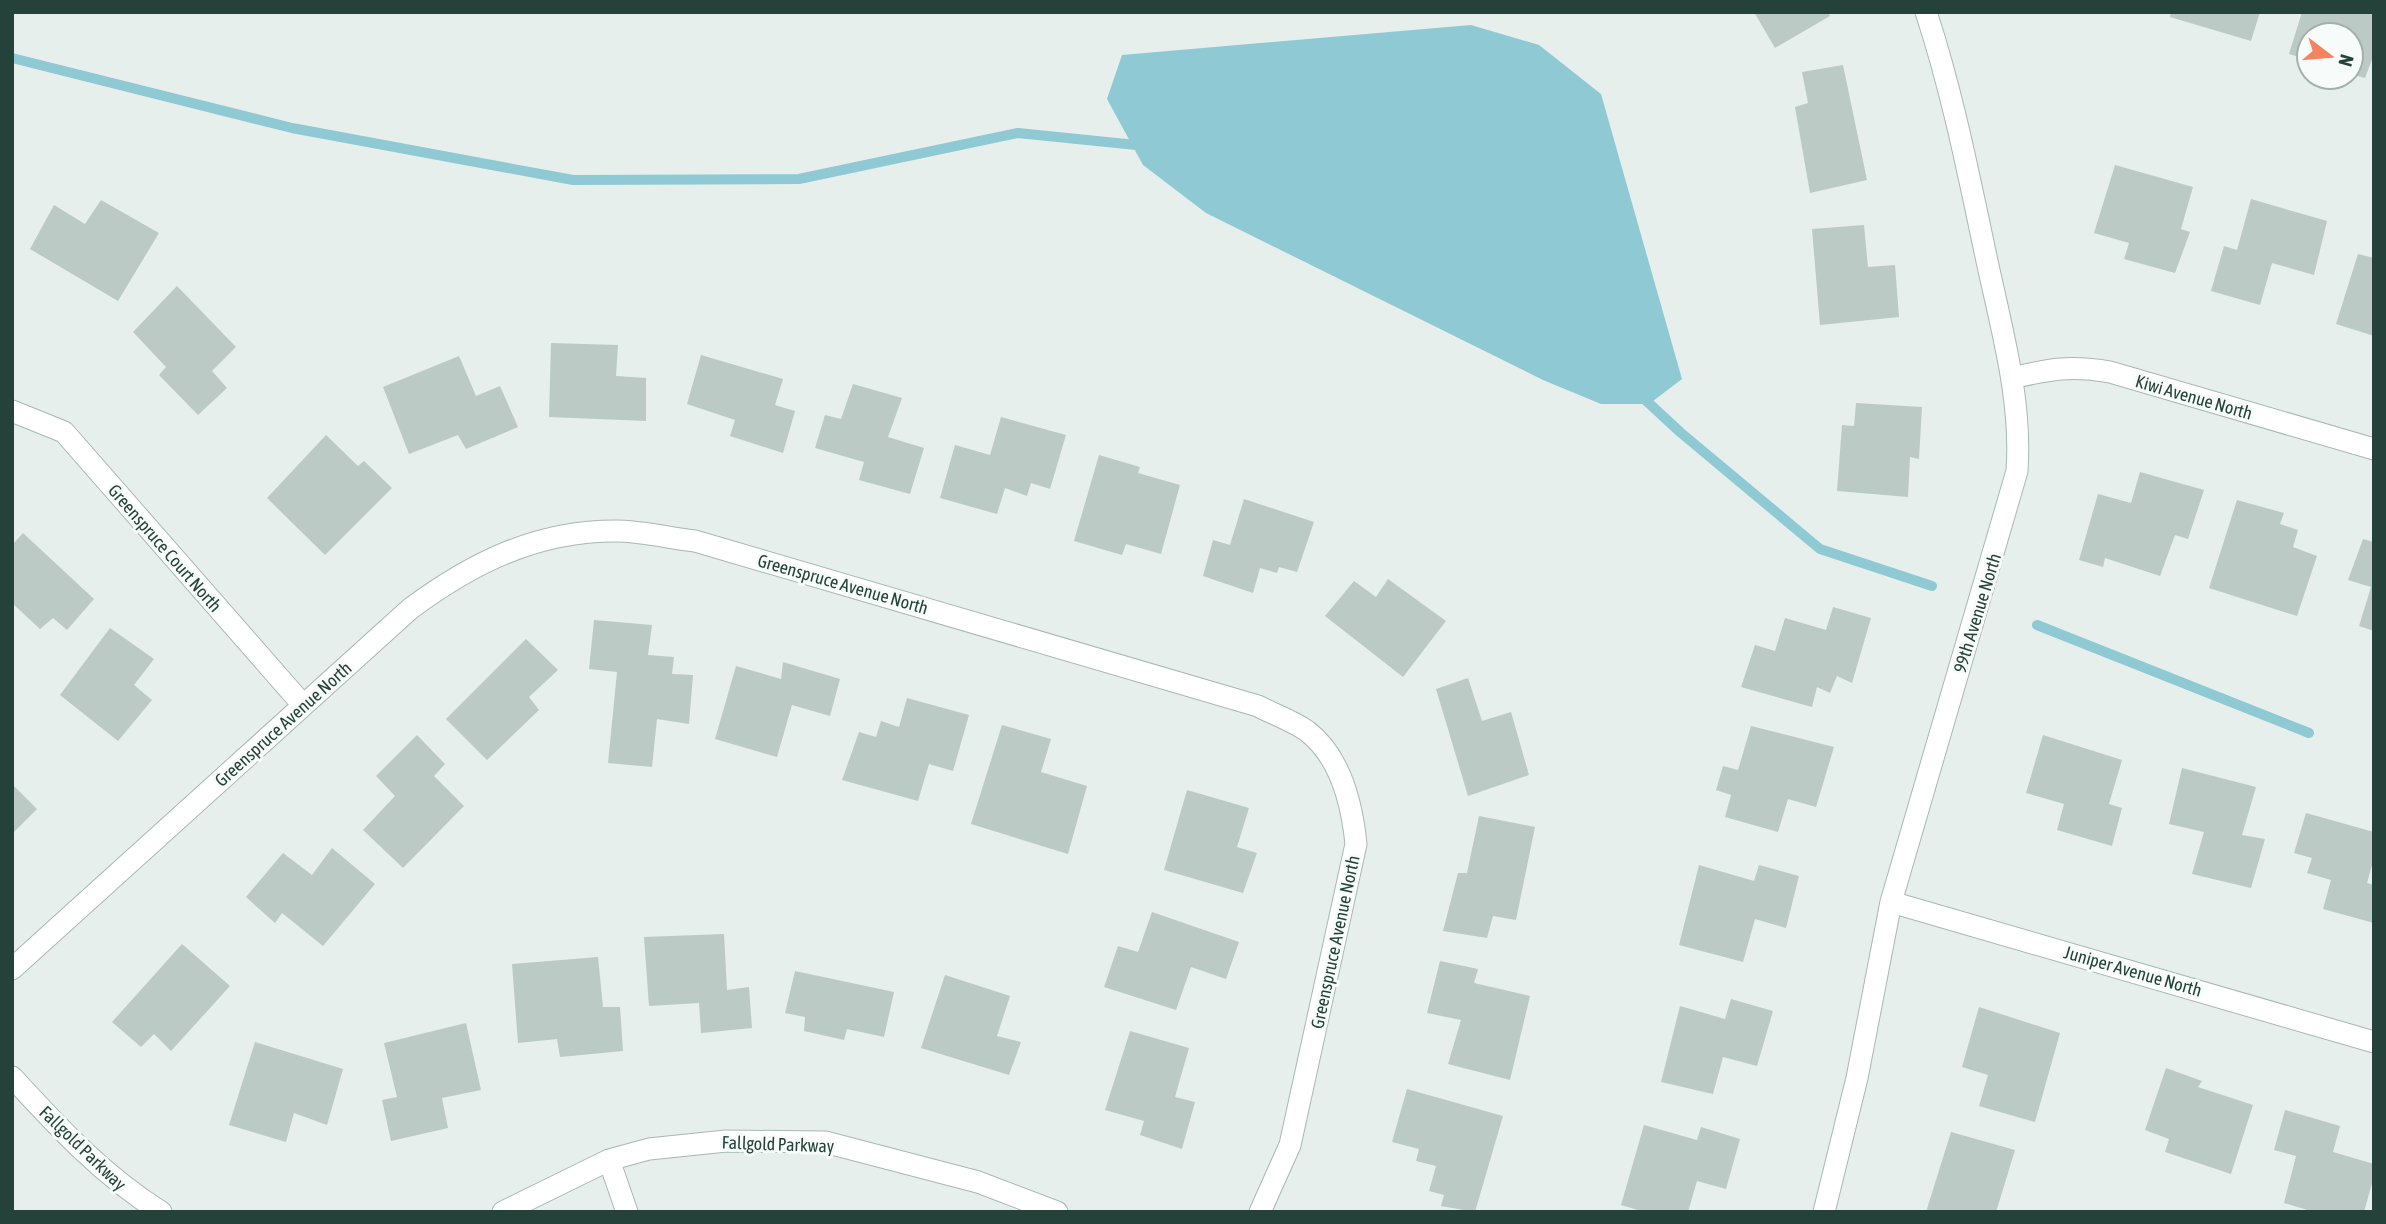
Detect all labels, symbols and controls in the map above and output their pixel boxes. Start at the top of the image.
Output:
north arrow [2295,21,2365,91]
text: N [2334,52,2358,69]
street label: Kiwi Avenue North [2133,370,2255,424]
street label: Greenspruce Court North [104,480,226,616]
street label: Greenspruce Avenue North [755,550,931,618]
street label: 99th Avenue North [1949,551,2005,675]
street label: Greenspruce Avenue North [210,657,356,791]
street label: Greenspruce Avenue North [1306,854,1364,1030]
street label: Juniper Avenue North [2062,941,2204,1001]
street label: Fallgold Parkway [35,1101,131,1195]
street label: Fallgold Parkway [721,1132,835,1156]

